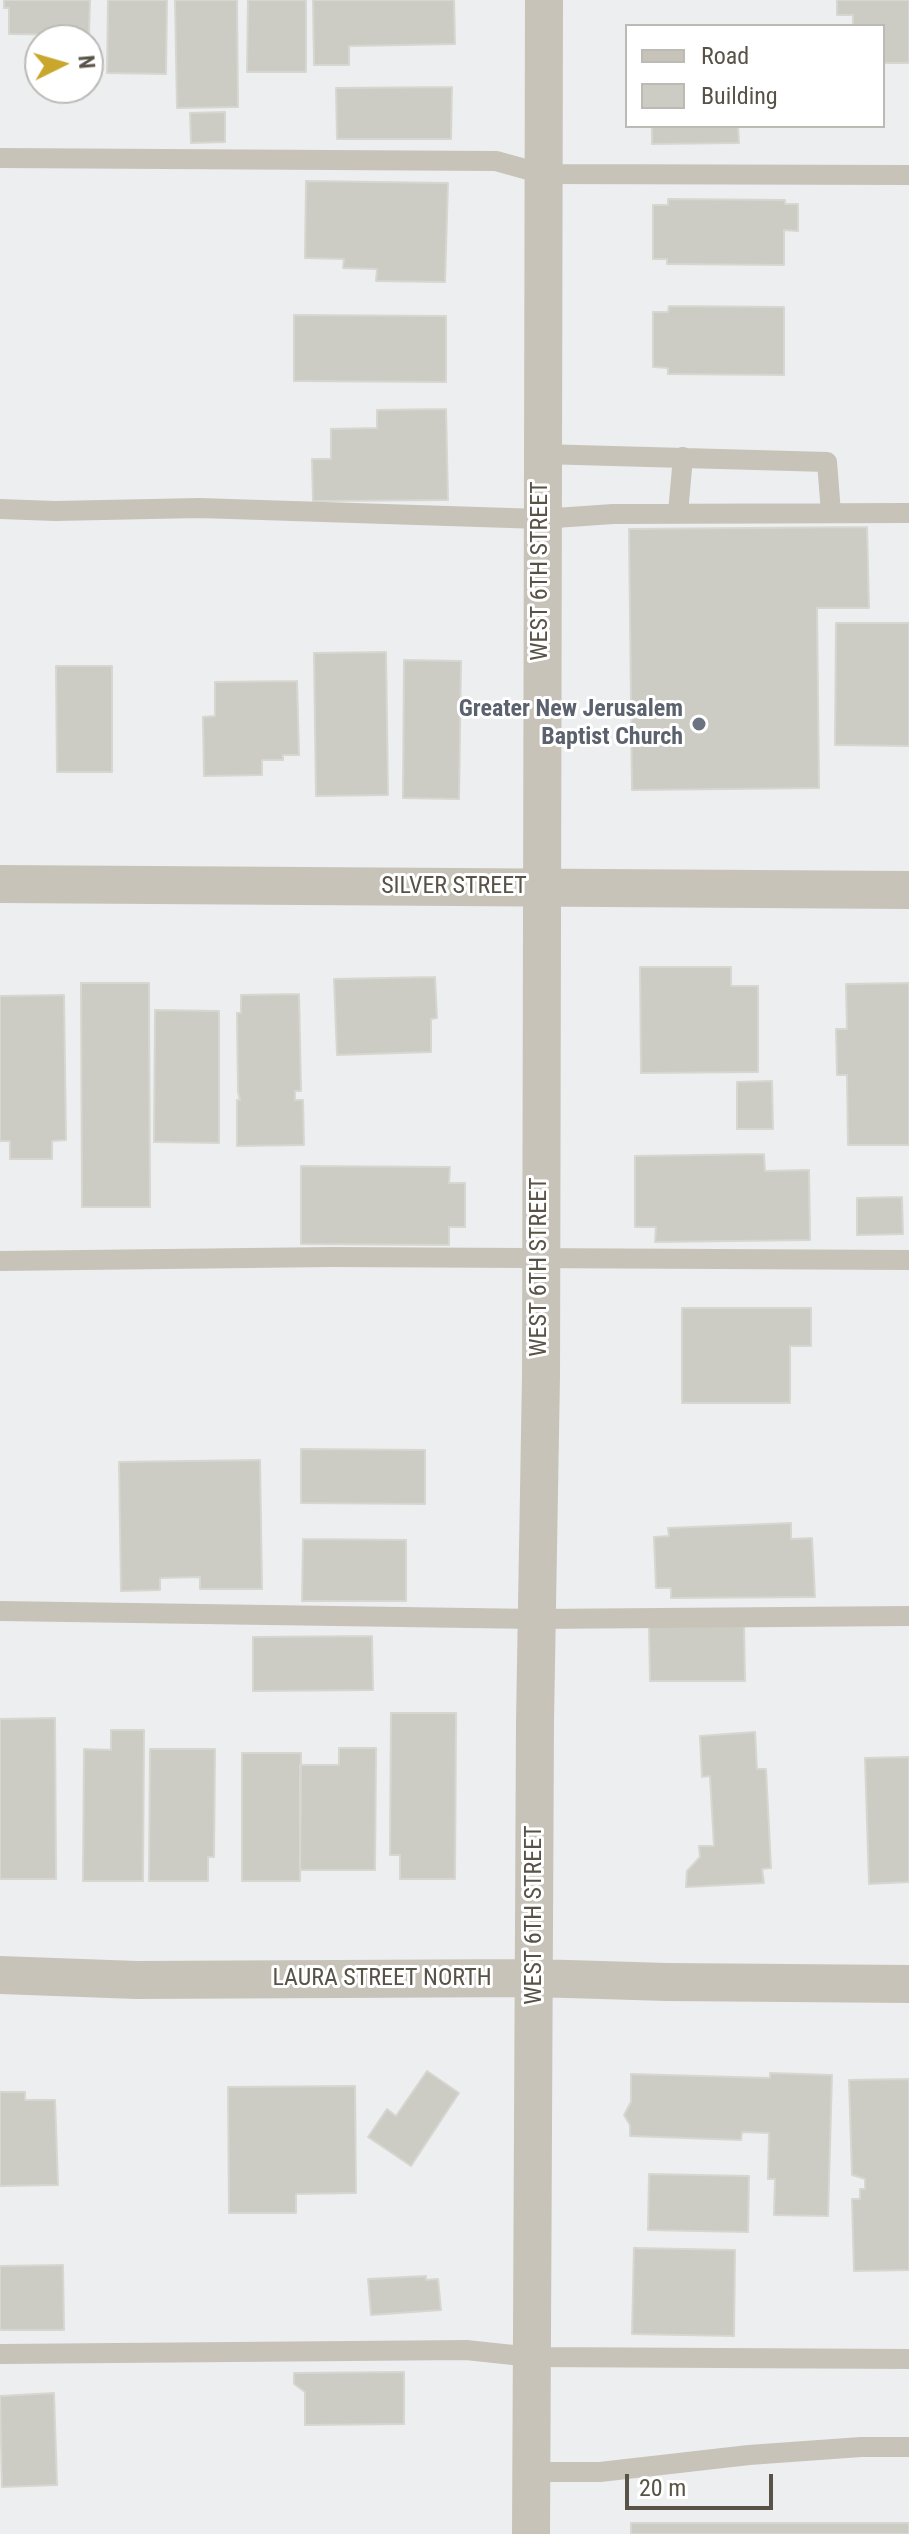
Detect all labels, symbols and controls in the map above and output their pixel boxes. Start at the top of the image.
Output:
north arrow [24,24,104,104]
legend [625,24,885,128]
text: Road [701,42,749,70]
text: N [73,54,99,70]
text: Building [701,82,778,110]
street label: WEST 6TH STREET [527,481,555,661]
place label: Greater New Jerusalem Baptist Church [459,696,683,752]
marker: Greater New Jerusalem Baptist Church [690,715,708,733]
street label: SILVER STREET [381,873,527,901]
street label: WEST 6TH STREET [526,1177,554,1357]
street label: WEST 6TH STREET [521,1825,549,2005]
street label: LAURA STREET NORTH [272,1965,492,1993]
scale bar [629,2458,777,2508]
text: 20 m [639,2474,686,2502]

